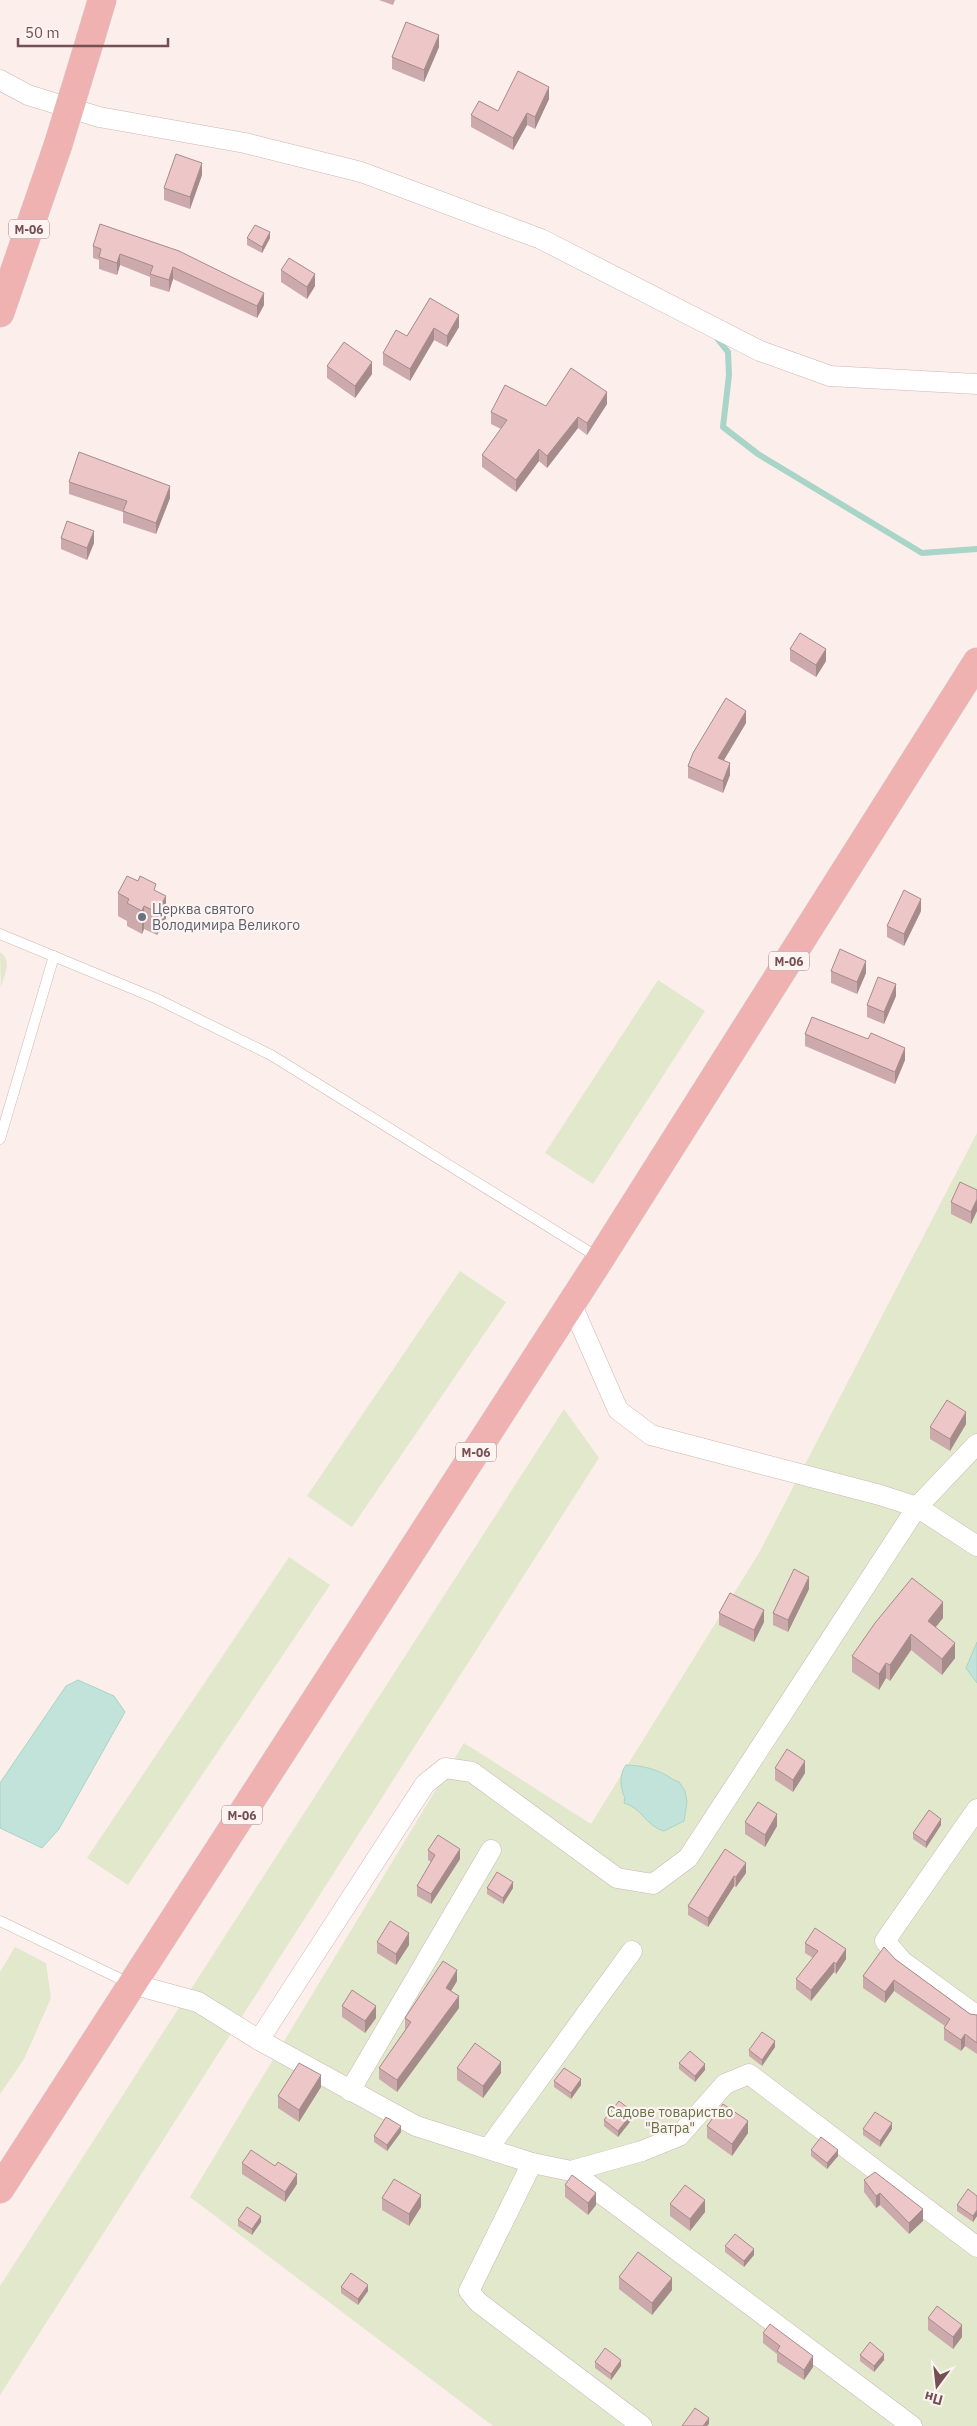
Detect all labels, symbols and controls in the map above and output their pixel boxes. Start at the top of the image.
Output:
scale bar [18,15,168,47]
text: 50 m [25,23,60,42]
road number: М-06 [9,220,49,238]
place label: Церква святого Володимира Великого [152,900,300,934]
marker: Церква святого Володимира Великого [136,911,148,923]
road number: М-06 [769,951,809,970]
road number: М-06 [456,1442,496,1461]
road number: М-06 [222,1806,262,1824]
park label: Садове товариство "Ватра" [607,2103,734,2137]
north arrow [912,2361,962,2411]
text: Пн [922,2387,945,2410]

